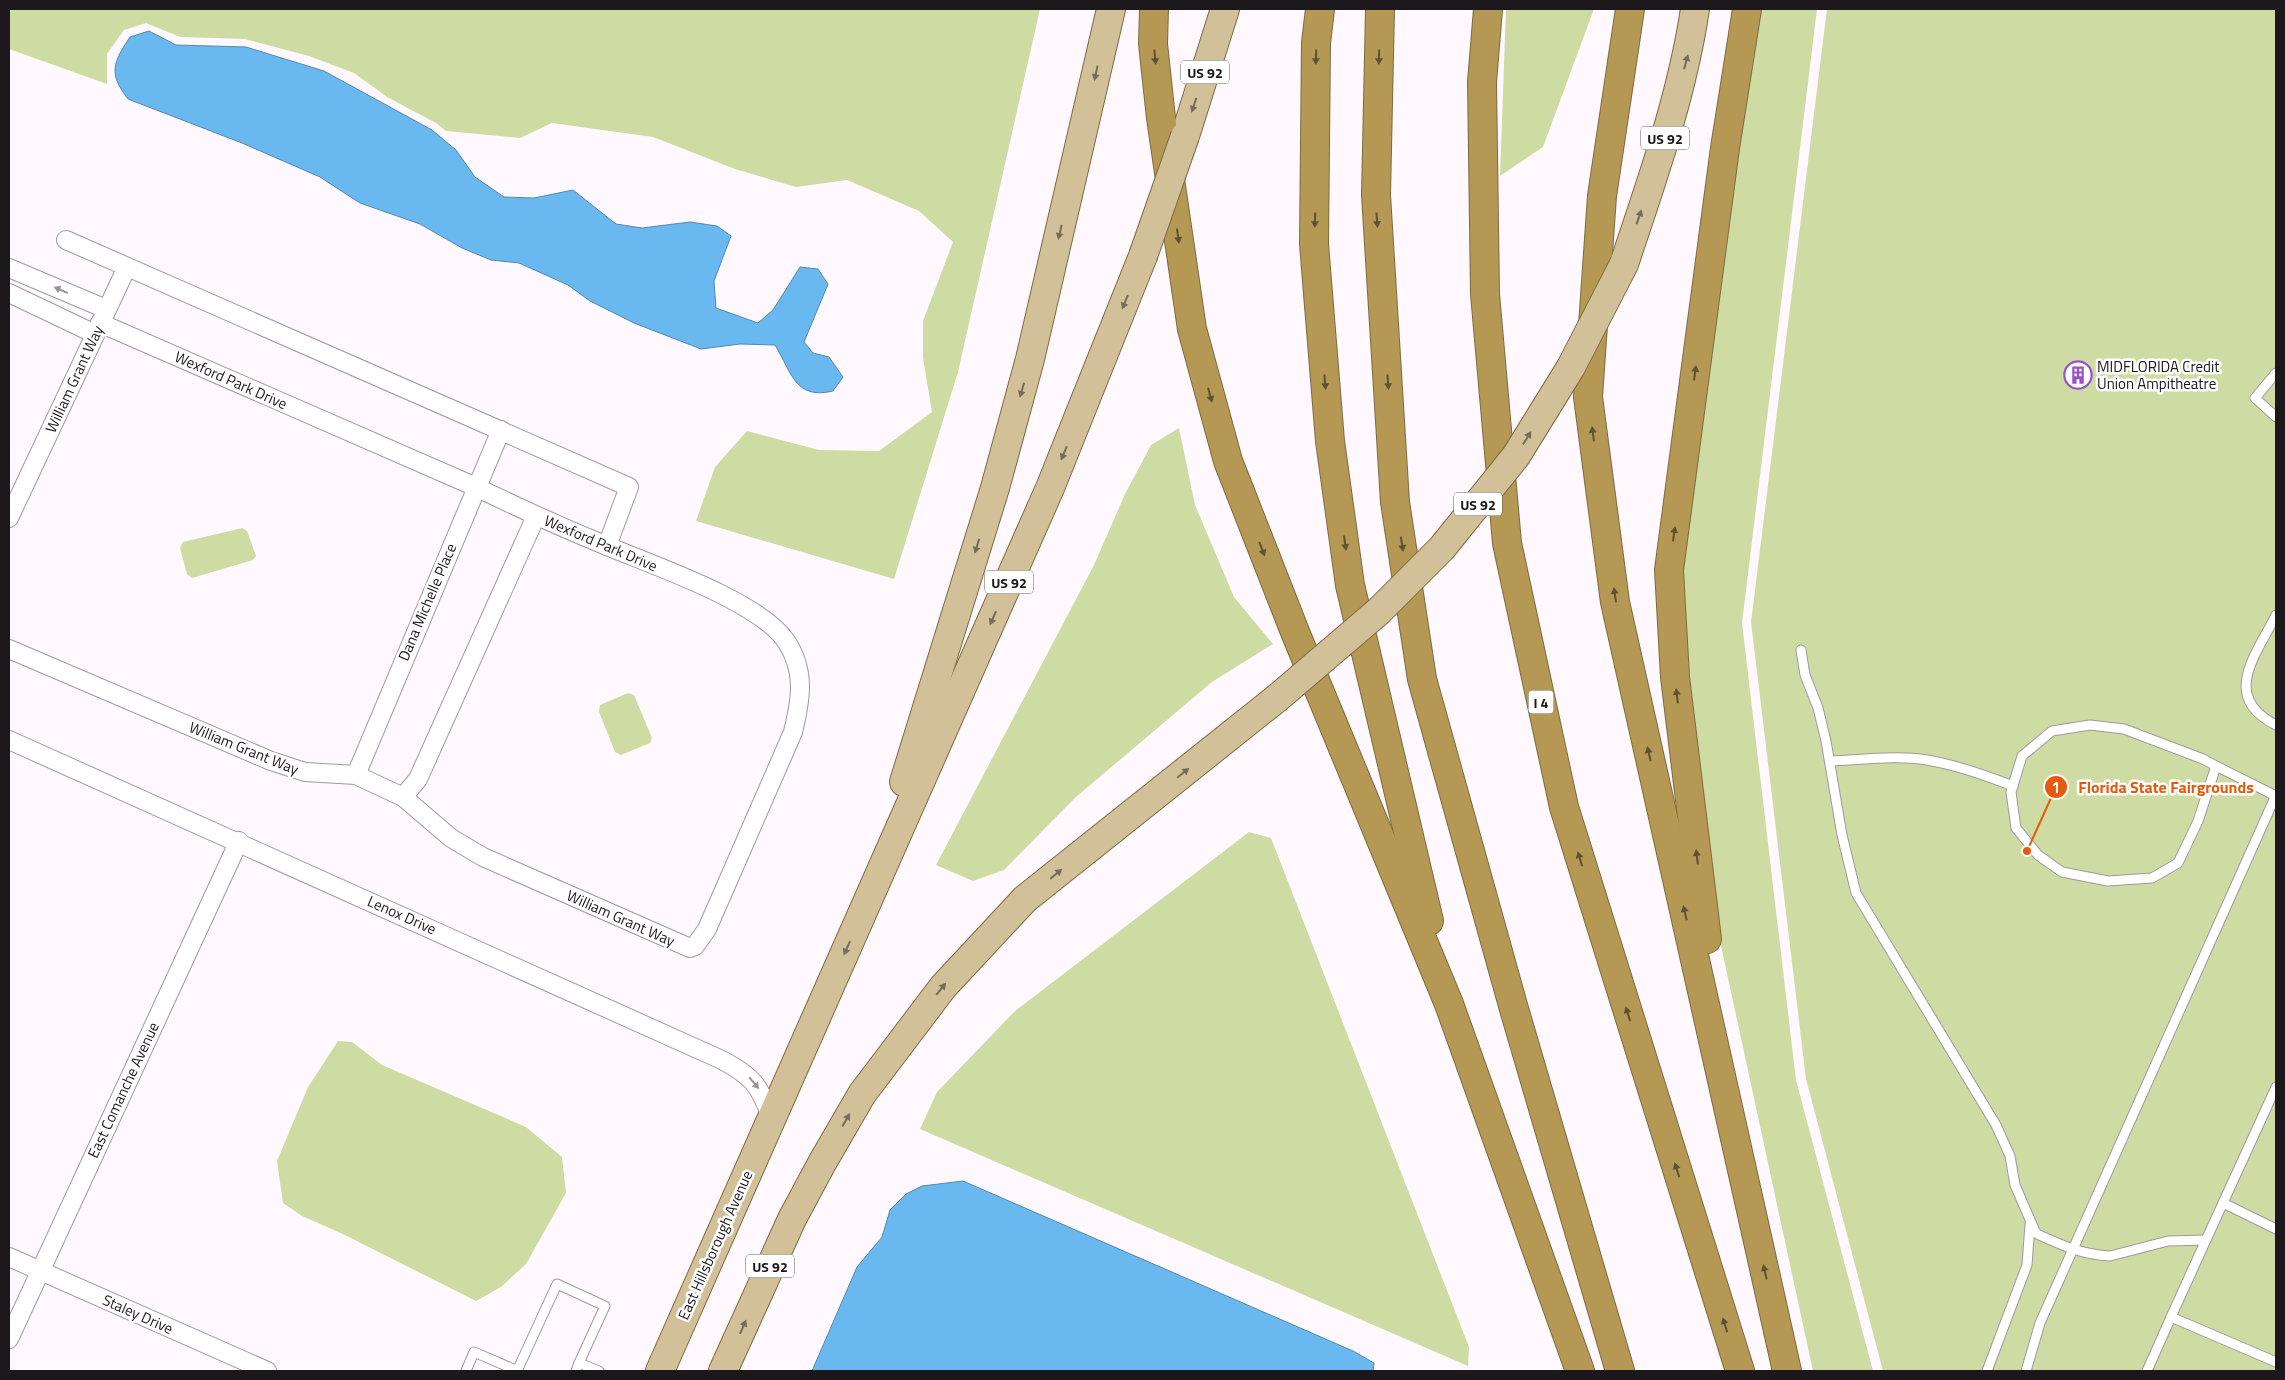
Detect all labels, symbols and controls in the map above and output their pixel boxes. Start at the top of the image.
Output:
one-way arrow [1151,50,1159,66]
one-way arrow [1312,50,1320,66]
one-way arrow [1375,50,1383,66]
one-way arrow [1682,54,1690,69]
road number: US 92 [1181,61,1229,84]
one-way arrow [1092,66,1100,81]
one-way arrow [1190,98,1198,113]
road number: US 92 [1641,126,1689,150]
one-way arrow [1636,210,1643,225]
one-way arrow [1311,212,1319,228]
one-way arrow [1374,212,1382,228]
one-way arrow [1056,224,1064,239]
one-way arrow [1175,228,1183,244]
one-way arrow [54,285,68,293]
one-way arrow [1121,295,1129,310]
street label: William Grant Way [39,321,109,437]
street label: Wexford Park Drive [171,345,291,415]
place label: MIDFLORIDA Credit Union Ampitheatre [2097,355,2220,395]
building icon: MIDFLORIDA Credit Union Ampitheatre [2063,360,2093,390]
one-way arrow [1692,365,1700,381]
one-way arrow [1322,374,1330,390]
one-way arrow [1384,374,1392,390]
one-way arrow [1018,382,1026,397]
one-way arrow [1206,387,1214,402]
one-way arrow [1589,426,1597,442]
one-way arrow [1523,431,1532,444]
one-way arrow [1060,445,1068,460]
road number: US 92 [1454,492,1502,516]
street label: Wexford Park Drive [541,509,661,577]
one-way arrow [1670,526,1678,542]
one-way arrow [1341,535,1349,551]
one-way arrow [1398,536,1406,552]
one-way arrow [972,539,980,554]
street label: Dana Michelle Place [392,540,462,664]
one-way arrow [1259,541,1266,556]
road number: US 92 [985,570,1033,594]
one-way arrow [1610,587,1618,603]
one-way arrow [988,611,996,625]
one-way arrow [1673,688,1681,704]
road number: I 4 [1528,690,1554,714]
street label: William Grant Way [186,716,302,780]
one-way arrow [1645,746,1653,762]
one-way arrow [1176,767,1189,778]
callout: Florida State Fairgrounds [2043,772,2264,803]
text: Florida State Fairgrounds [2078,775,2254,799]
text: 1 [2052,776,2060,799]
one-way arrow [1693,849,1701,865]
one-way arrow [1576,852,1583,867]
one-way arrow [1049,869,1063,879]
street label: William Grant Way [563,884,679,952]
street label: Lenox Drive [364,890,440,940]
one-way arrow [1680,904,1688,920]
one-way arrow [842,941,850,955]
one-way arrow [936,983,947,996]
one-way arrow [1624,1007,1632,1022]
street label: East Comanche Avenue [81,1018,165,1162]
one-way arrow [748,1076,760,1088]
one-way arrow [842,1114,851,1127]
one-way arrow [1672,1162,1680,1177]
street label: East Hillsborough Avenue [672,1167,758,1323]
road number: US 92 [746,1254,794,1278]
one-way arrow [1761,1265,1769,1280]
street label: Staley Drive [99,1288,177,1340]
one-way arrow [1721,1317,1728,1332]
one-way arrow [739,1320,747,1334]

